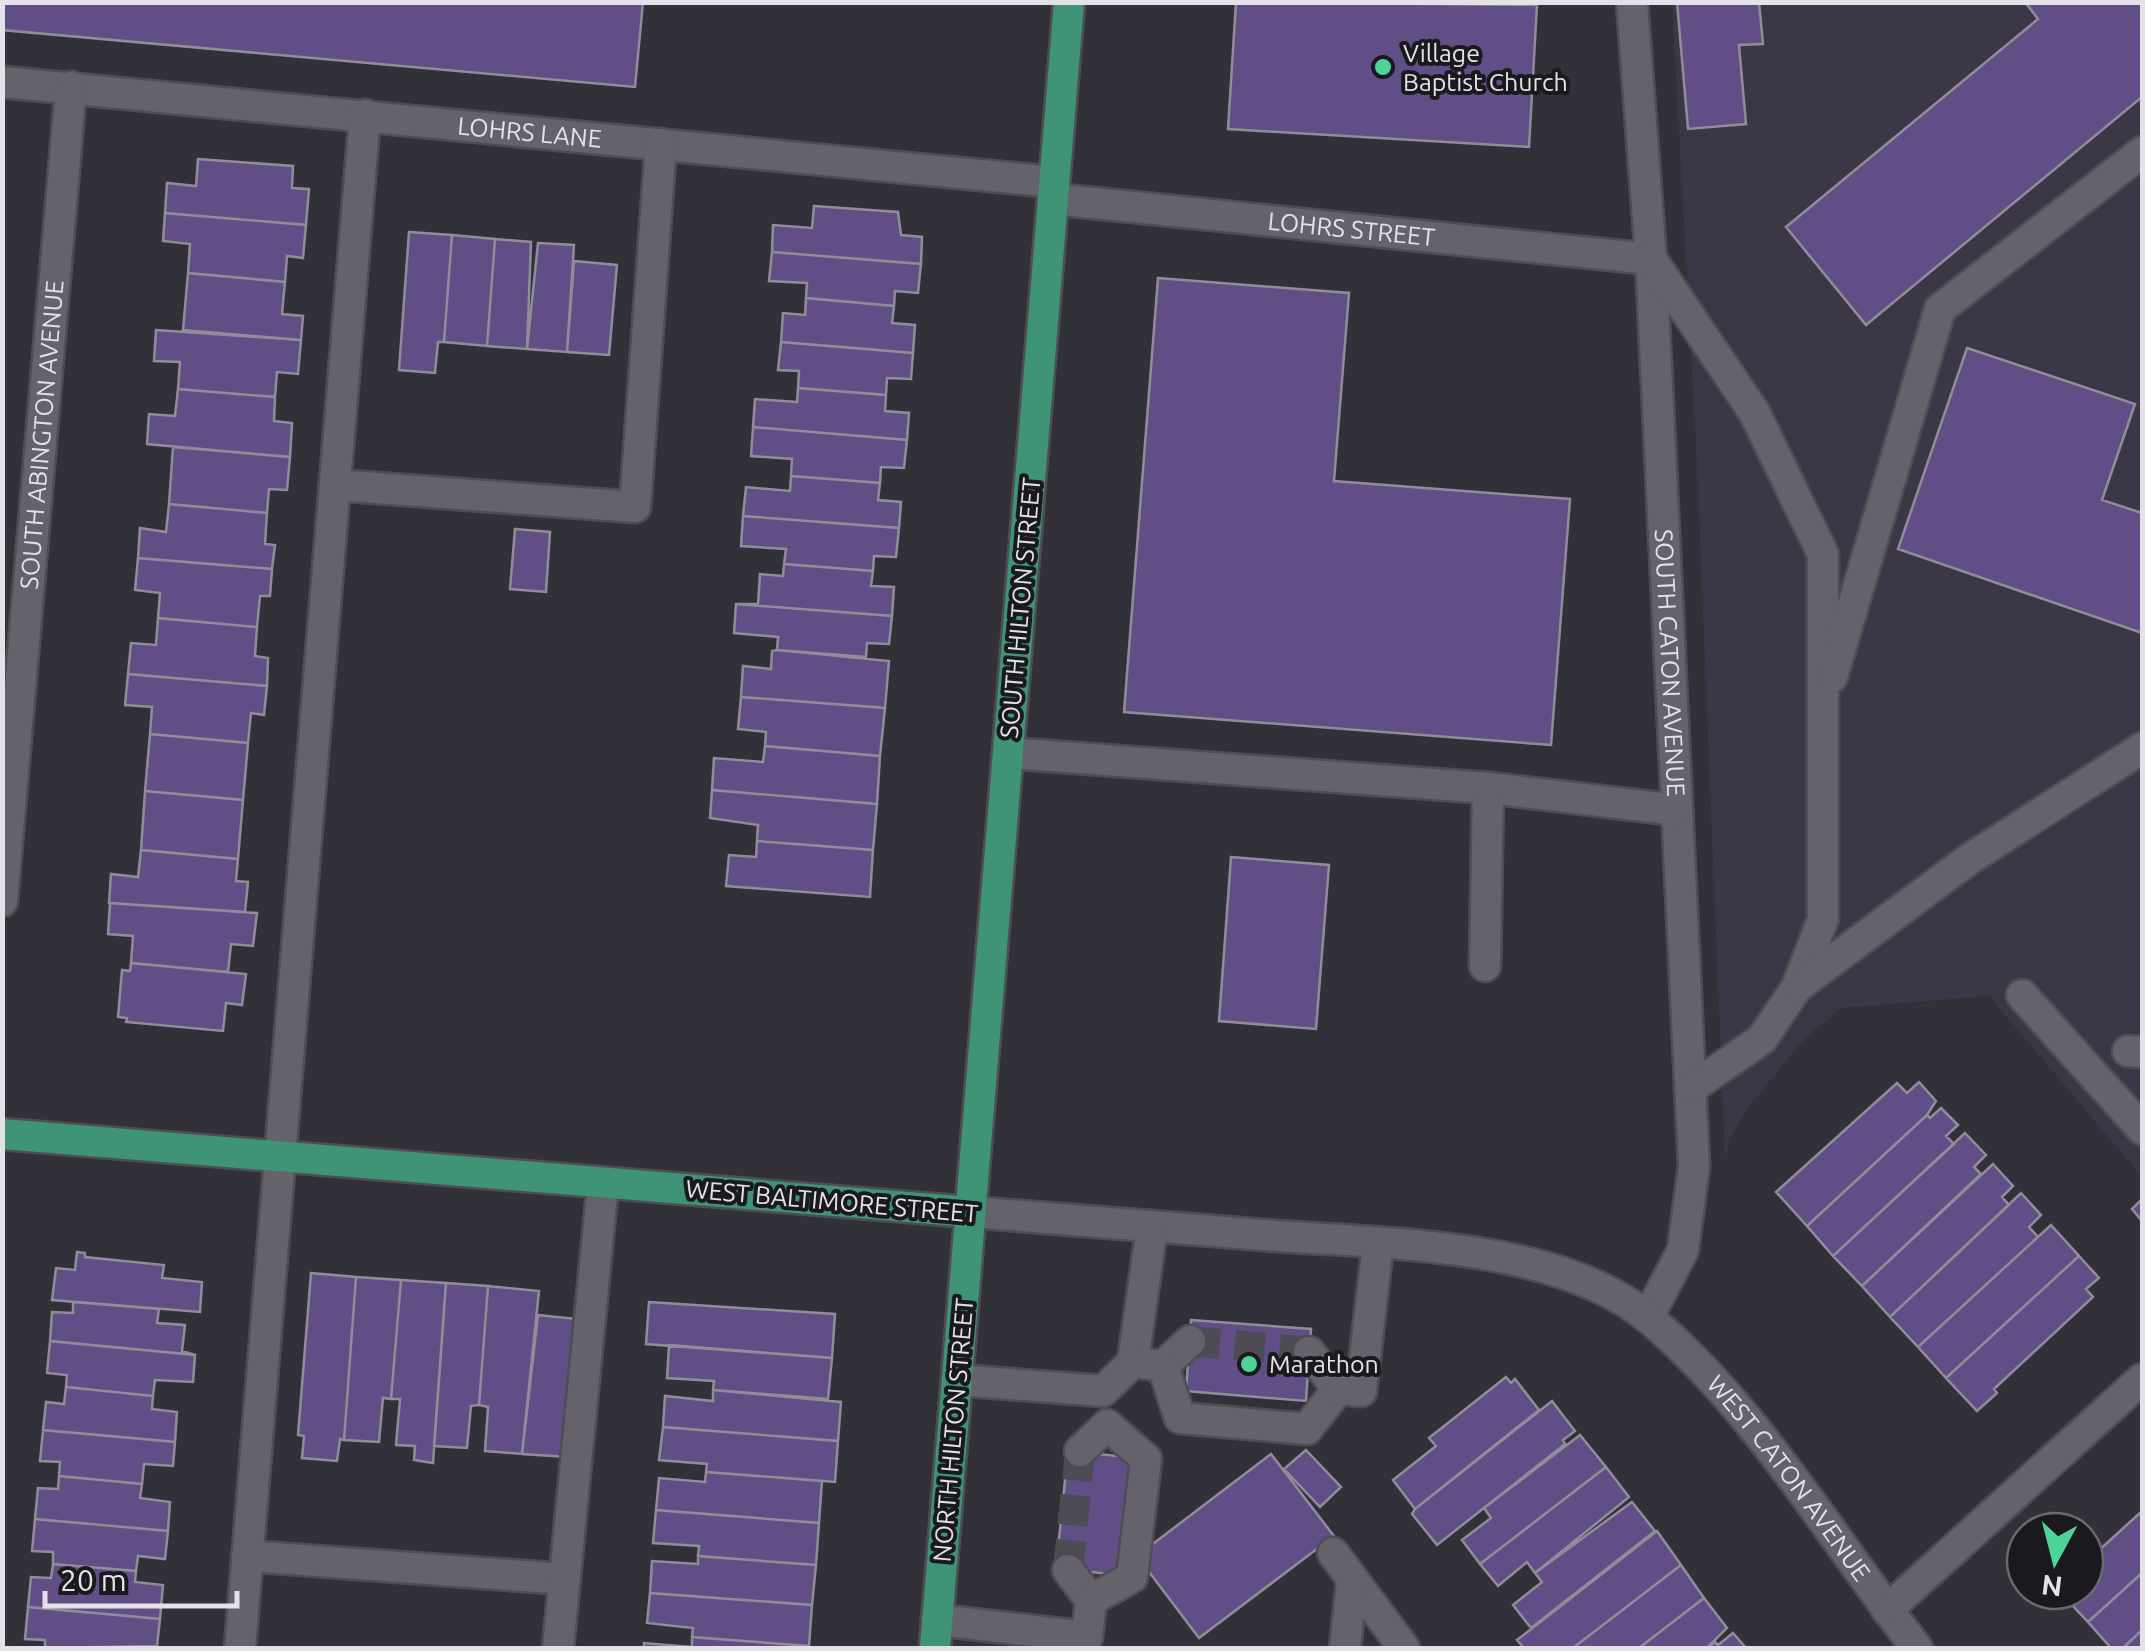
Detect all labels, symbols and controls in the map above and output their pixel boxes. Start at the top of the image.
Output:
place label: Village Baptist Church [1403,39,1568,96]
marker: Village Baptist Church [1372,56,1394,78]
street label: LOHRS LANE [456,111,603,153]
street label: LOHRS STREET [1267,207,1436,251]
street label: SOUTH ABINGTON AVENUE [14,279,69,590]
street label: SOUTH HILTON STREET [995,476,1045,740]
street label: SOUTH CATON AVENUE [1650,528,1690,797]
street label: WEST BALTIMORE STREET [685,1174,979,1228]
street label: NORTH HILTON STREET [928,1297,978,1563]
place label: Marathon [1269,1350,1379,1378]
marker: Marathon [1238,1353,1260,1375]
street label: WEST CATON AVENUE [1702,1370,1876,1586]
north arrow [2005,1511,2105,1611]
scale bar [45,1546,238,1608]
text: 20 m [60,1563,127,1597]
text: N [2040,1570,2064,1603]

